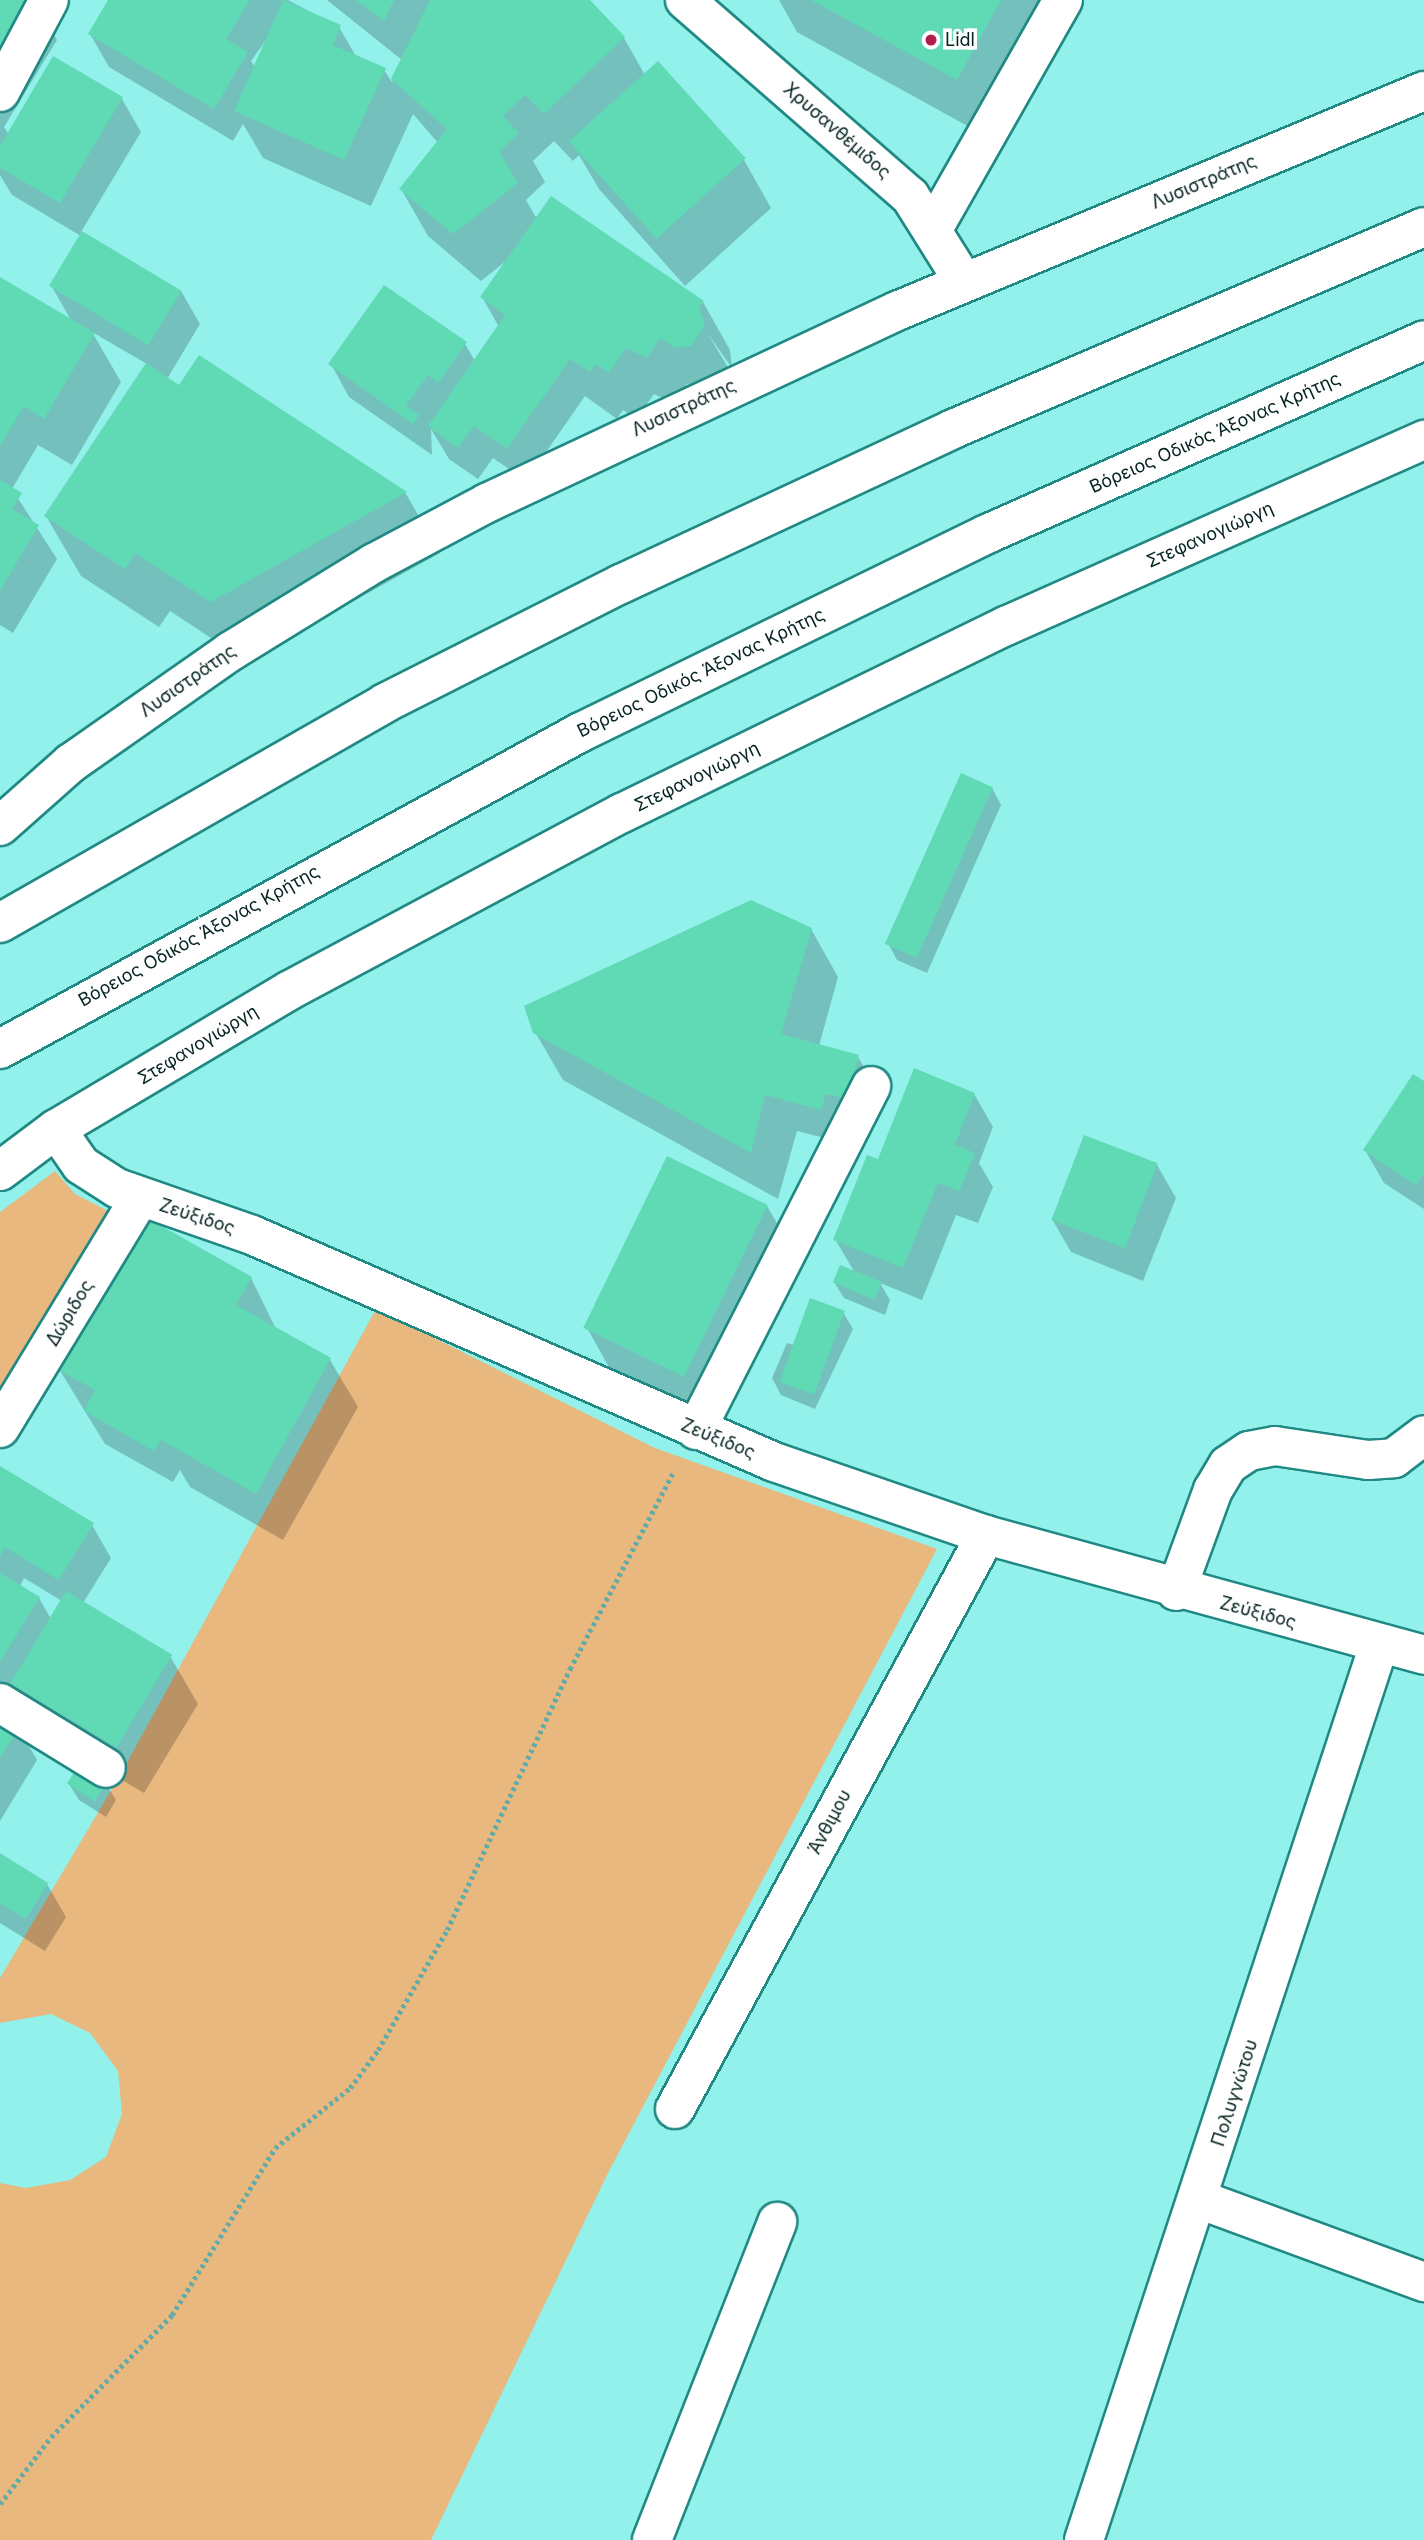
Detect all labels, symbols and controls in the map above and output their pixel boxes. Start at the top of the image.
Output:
place label: Lidl [945,29,975,51]
marker: Lidl [923,32,939,48]
street label: Χρυσανθέμιδος [779,78,895,184]
street label: Λυσιστράτης [1148,150,1260,214]
street label: Βόρειος Οδικός Άξονας Κρήτης [1086,368,1344,498]
street label: Λυσιστράτης [629,375,739,441]
street label: Στεφανογιώργη [1143,497,1277,573]
street label: Βόρειος Οδικός Άξονας Κρήτης [574,604,828,742]
street label: Λυσιστράτης [136,640,240,722]
street label: Στεφανογιώργη [631,737,763,817]
street label: Βόρειος Οδικός Άξονας Κρήτης [75,861,323,1011]
street label: Στεφανογιώργη [134,1001,262,1089]
street label: Ζεύξιδος [156,1195,238,1239]
street label: Δώριδος [42,1276,98,1350]
street label: Ζεύξιδος [678,1414,758,1464]
street label: Ζεύξιδος [1217,1592,1299,1634]
street label: Άνθιμου [804,1786,856,1858]
street label: Πολυγνώτου [1208,2037,1262,2149]

